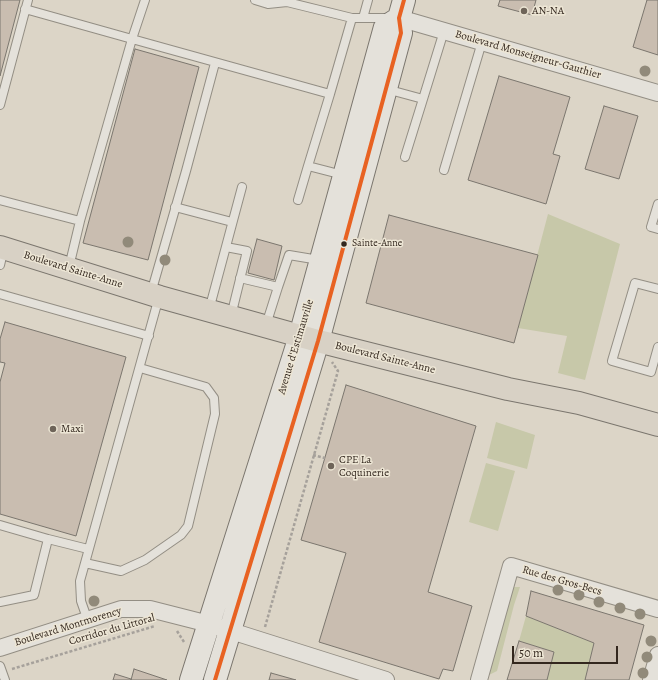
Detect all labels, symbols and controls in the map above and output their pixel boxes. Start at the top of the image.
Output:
place label: AN-NA [532,4,564,18]
marker: AN-NA [519,6,529,16]
street label: Boulevard Monseigneur-Gauthier [453,28,603,82]
place label: Sainte-Anne [352,238,402,250]
marker: Sainte-Anne [339,239,349,249]
street label: Boulevard Sainte-Anne [22,249,124,291]
street label: Avenue d'Estimauville [275,298,317,396]
street label: Boulevard Sainte-Anne [334,339,436,377]
place label: Maxi [61,422,84,436]
marker: Maxi [48,424,58,434]
place label: CPE La Coquinerie [339,453,389,479]
marker: CPE La Coquinerie [326,461,336,471]
street label: Rue des Gros-Becs [521,563,603,599]
street label: Boulevard Montmorency [13,604,123,650]
street label: Corridor du Littoral [67,611,157,649]
scale bar [514,638,620,664]
text: 50 m [519,645,543,661]

